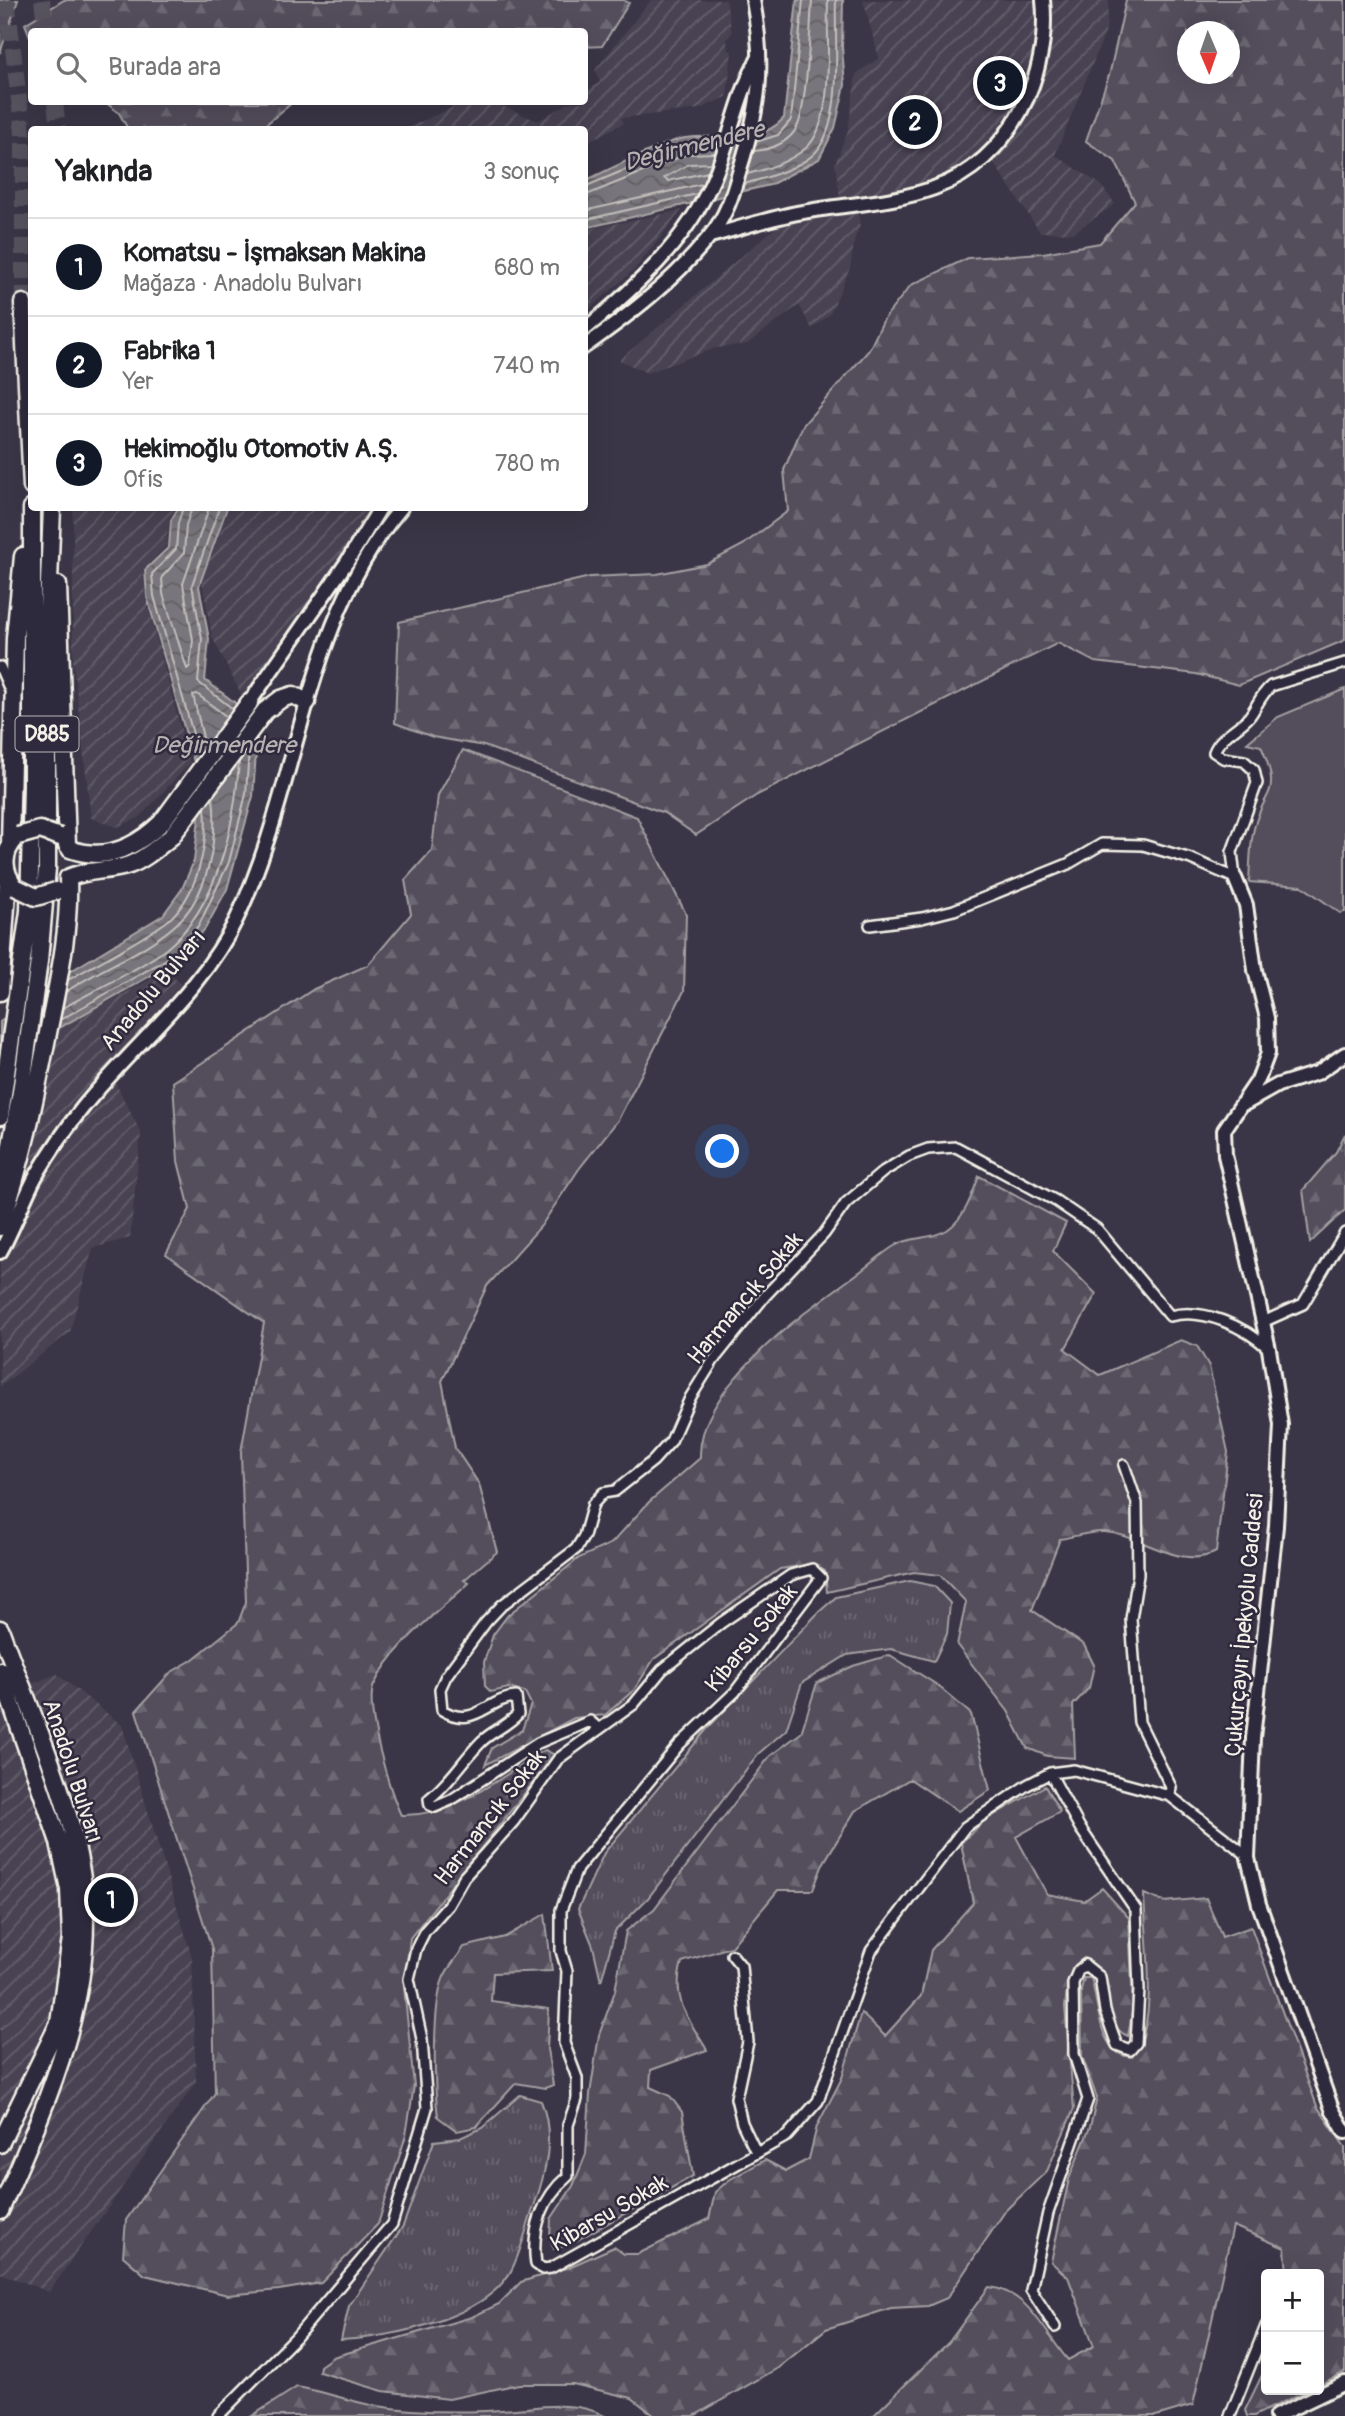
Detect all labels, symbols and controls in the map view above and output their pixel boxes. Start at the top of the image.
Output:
north arrow [1177,21,1240,84]
search box [28,28,588,105]
icon: search [52,48,90,86]
text: Burada ara [108,51,221,83]
pin: 3 [977,57,1023,109]
pin: 2 [892,96,938,148]
water label: Değirmendere [621,114,769,177]
text: Yakında [56,153,152,190]
text: 3 sonuç [483,157,560,186]
text: Komatsu - İşmaksan Makina [123,237,426,269]
text: 1 [75,253,84,282]
text: 680 m [494,253,560,282]
text: Mağaza · Anadolu Bulvarı [123,269,362,298]
text: Fabrika 1 [123,335,216,367]
text: 2 [73,351,85,380]
text: 740 m [493,351,560,380]
text: Yer [123,367,153,396]
text: Hekimoğlu Otomotiv A.Ş. [123,433,398,465]
text: 3 [73,449,85,478]
text: 780 m [495,449,560,478]
text: Ofis [123,465,163,494]
road number: D885 [16,716,78,752]
water label: Değirmendere [152,731,298,760]
street label: Anadolu Bulvarı [94,923,212,1057]
your location [705,1134,739,1168]
street label: Harmancık Sokak [681,1225,809,1371]
street label: Çukurçayır İpekyolu Caddesi [1218,1492,1270,1758]
street label: Kibarsu Sokak [698,1578,804,1698]
street label: Anadolu Bulvarı [36,1696,110,1846]
street label: Harmancık Sokak [428,1743,552,1891]
pin: 1 [88,1874,134,1926]
street label: Kibarsu Sokak [545,2167,673,2258]
map controls [1261,2269,1324,2395]
button: + [1261,2269,1324,2332]
button: − [1261,2332,1324,2395]

